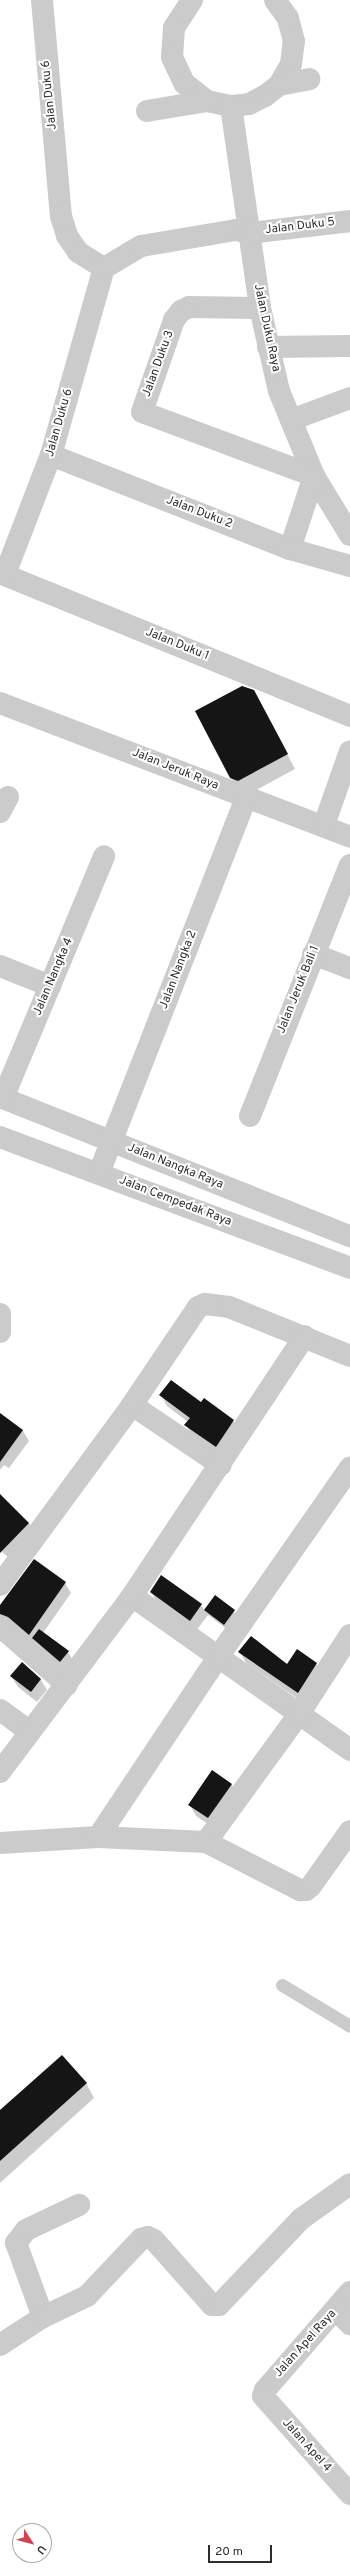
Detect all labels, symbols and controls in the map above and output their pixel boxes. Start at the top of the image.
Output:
street label: Jalan Duku 6 [39,59,61,131]
street label: Jalan Duku 5 [264,216,336,238]
street label: Jalan Duku Raya [250,283,282,373]
street label: Jalan Duku 3 [140,329,178,399]
street label: Jalan Duku 6 [43,387,77,459]
street label: Jalan Duku 2 [164,494,234,532]
street label: Jalan Duku 1 [143,626,211,664]
street label: Jalan Jeruk Raya [130,746,220,794]
street label: Jalan Nangka 2 [157,929,201,1011]
street label: Jalan Nangka 4 [31,936,77,1018]
street label: Jalan Jeruk Bali 1 [275,944,323,1036]
street label: Jalan Nangka Raya [125,1141,225,1193]
street label: Jalan Cempedak Raya [117,1174,233,1230]
street label: Jalan Apel Raya [272,2307,340,2381]
street label: Jalan Apel 4 [278,2416,334,2476]
north arrow [12,2523,52,2563]
scale bar [210,2537,274,2563]
text: U [33,2542,49,2557]
text: 20 m [215,2544,243,2560]

